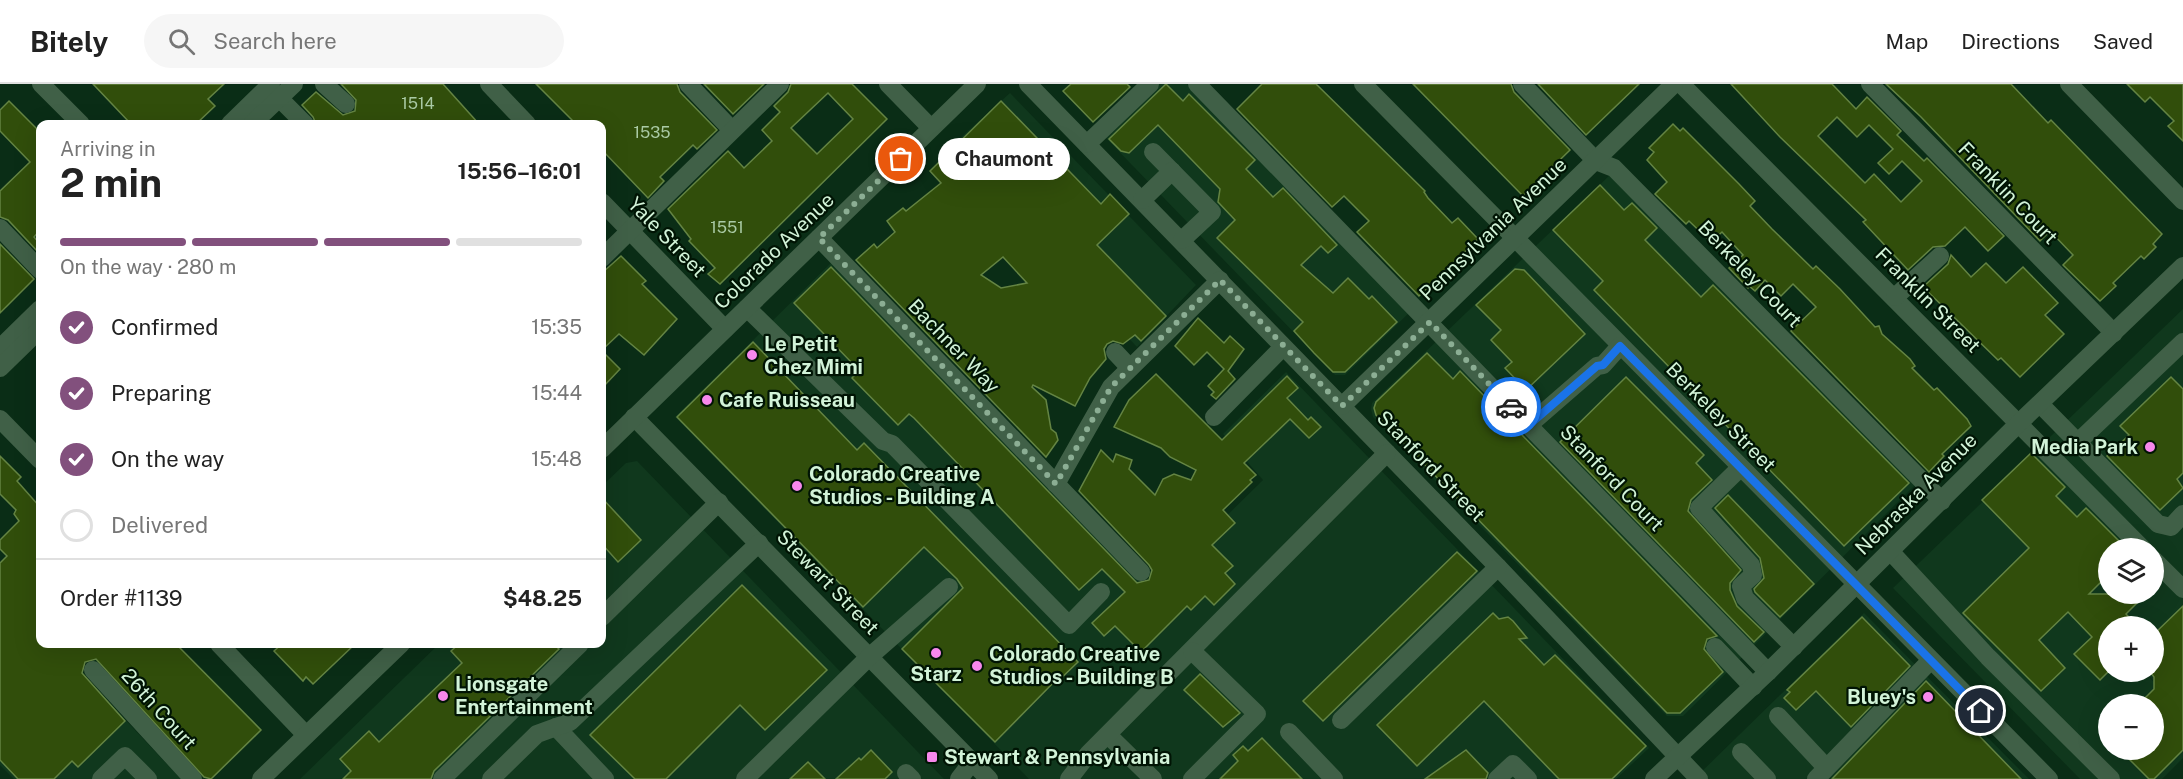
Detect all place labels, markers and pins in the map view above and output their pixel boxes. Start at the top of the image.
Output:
pin [875,133,926,184]
callout: Chaumont [937,138,1069,180]
place label: Le Petit Chez Mimi [764,332,863,379]
marker: Le Petit Chez Mimi [745,348,759,362]
place label: Cafe Ruisseau [719,388,855,412]
marker: Cafe Ruisseau [700,393,714,407]
place label: Media Park [2031,435,2138,459]
marker: Media Park [2143,440,2157,454]
place label: Colorado Creative Studios - Building A [809,462,995,509]
marker: Colorado Creative Studios - Building A [790,479,804,493]
place label: Colorado Creative Studios - Building B [989,642,1174,689]
marker: Starz [929,646,943,660]
marker: Colorado Creative Studios - Building B [970,659,984,673]
place label: Starz [910,662,962,686]
place label: Lionsgate Entertainment [455,672,593,719]
place label: Bluey's [1847,685,1916,709]
pin [1955,685,2006,736]
marker: Lionsgate Entertainment [436,689,450,703]
marker: Bluey's [1921,690,1935,704]
place label: Stewart & Pennsylvania [944,745,1170,769]
marker: Stewart & Pennsylvania [925,750,939,764]

